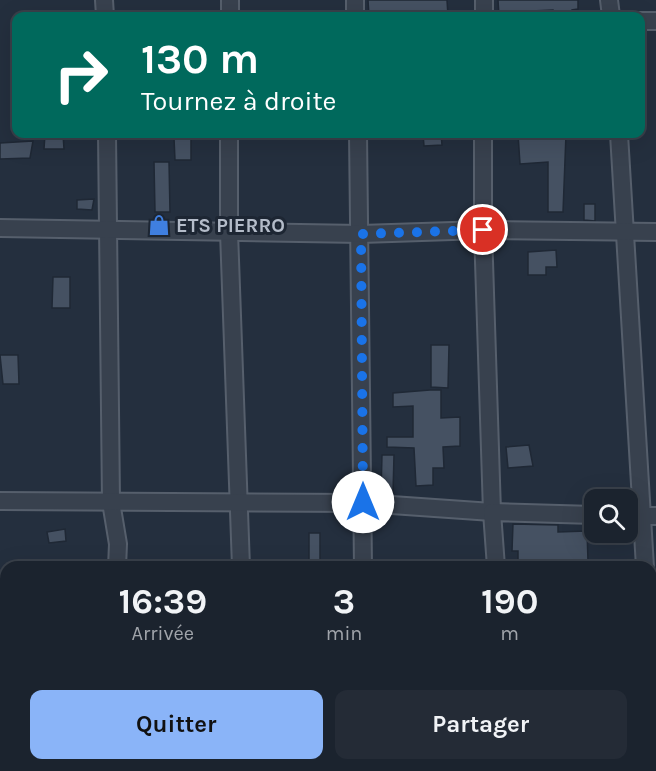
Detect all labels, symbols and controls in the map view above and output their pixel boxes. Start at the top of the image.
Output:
text: 130 m [141,34,259,84]
icon: right [42,36,120,114]
text: Tournez à droite [141,85,336,117]
pin [457,204,508,255]
shop icon: ETS PIERRO [147,213,171,237]
icon: arrive [466,213,499,246]
place label: ETS PIERRO [176,214,285,237]
position arrow [331,470,395,534]
map controls [584,489,638,543]
button: search [584,489,638,543]
text: 16:39 [118,580,207,622]
text: 3 [333,580,355,622]
text: 190 [481,580,538,622]
text: Arrivée [132,622,194,645]
text: min [326,622,362,645]
text: m [500,622,519,645]
button: Quitter [30,690,323,759]
button: Partager [335,690,627,759]

